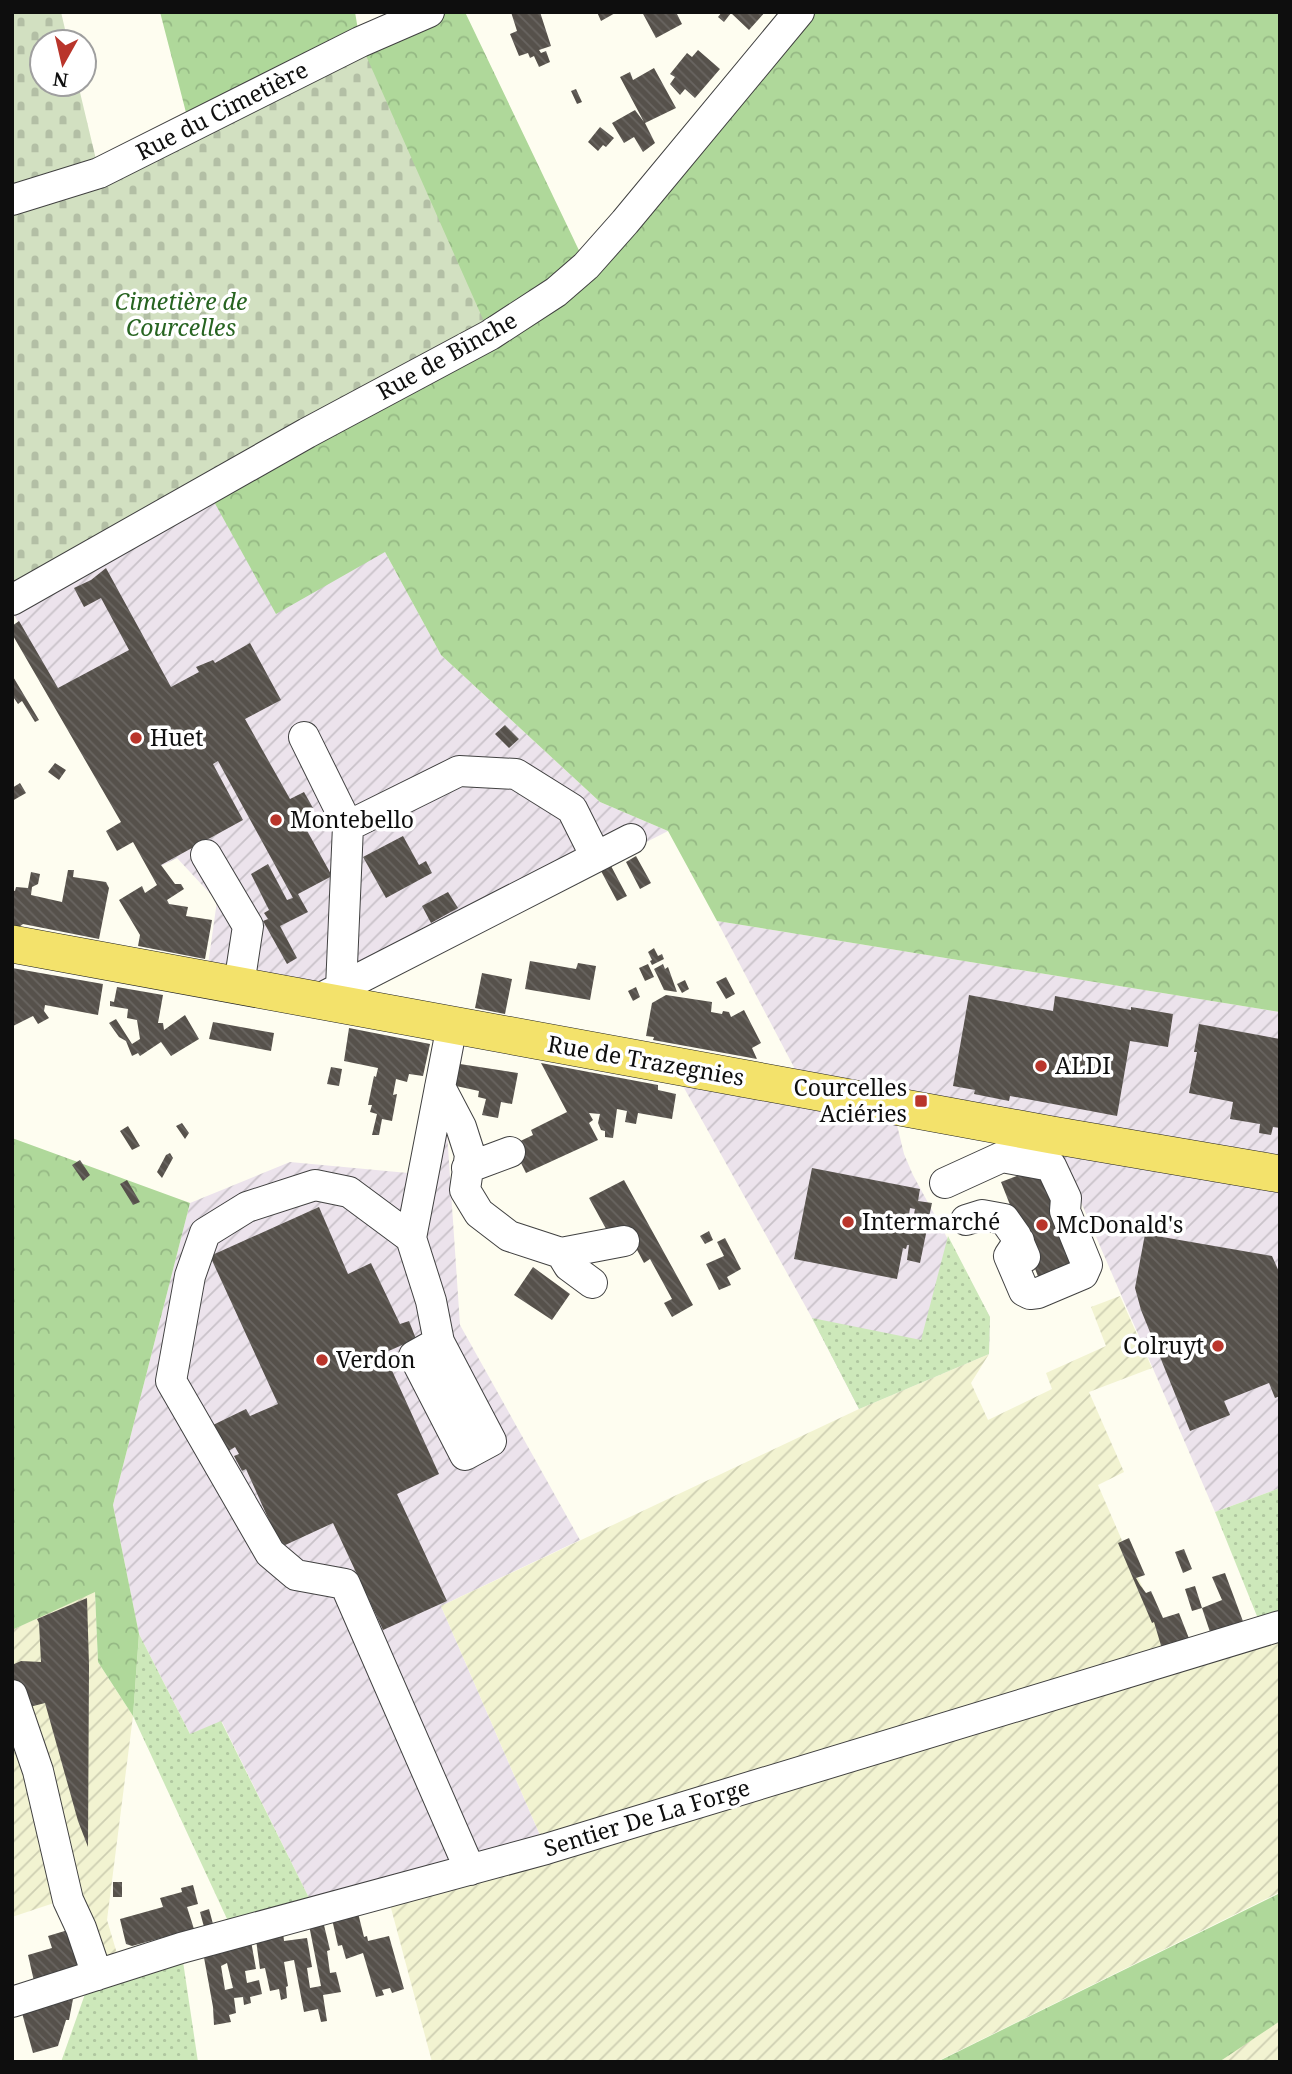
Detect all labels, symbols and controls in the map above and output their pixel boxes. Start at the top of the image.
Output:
north arrow [28,28,98,98]
street label: Rue du Cimetière [130,53,313,167]
text: N [51,66,70,94]
park label: Cimetière de Courcelles [115,285,247,343]
street label: Rue de Binche [371,303,522,407]
place label: Huet [150,721,203,753]
marker: Huet [128,730,144,746]
place label: Montebello [290,803,414,835]
marker: Montebello [268,812,284,828]
street label: Rue de Trazegnies [545,1027,747,1093]
place label: ALDI [1055,1049,1111,1081]
marker: ALDI [1033,1058,1049,1074]
place label: Courcelles Aciéries [794,1071,907,1129]
marker: Courcelles Aciéries [913,1093,929,1109]
place label: Intermarché [862,1205,1000,1237]
place label: McDonald's [1056,1208,1183,1240]
marker: Intermarché [840,1214,856,1230]
marker: McDonald's [1034,1217,1050,1233]
place label: Colruyt [1123,1329,1204,1361]
marker: Colruyt [1210,1338,1226,1354]
place label: Verdon [336,1343,416,1375]
marker: Verdon [314,1352,330,1368]
street label: Sentier De La Forge [540,1770,754,1864]

